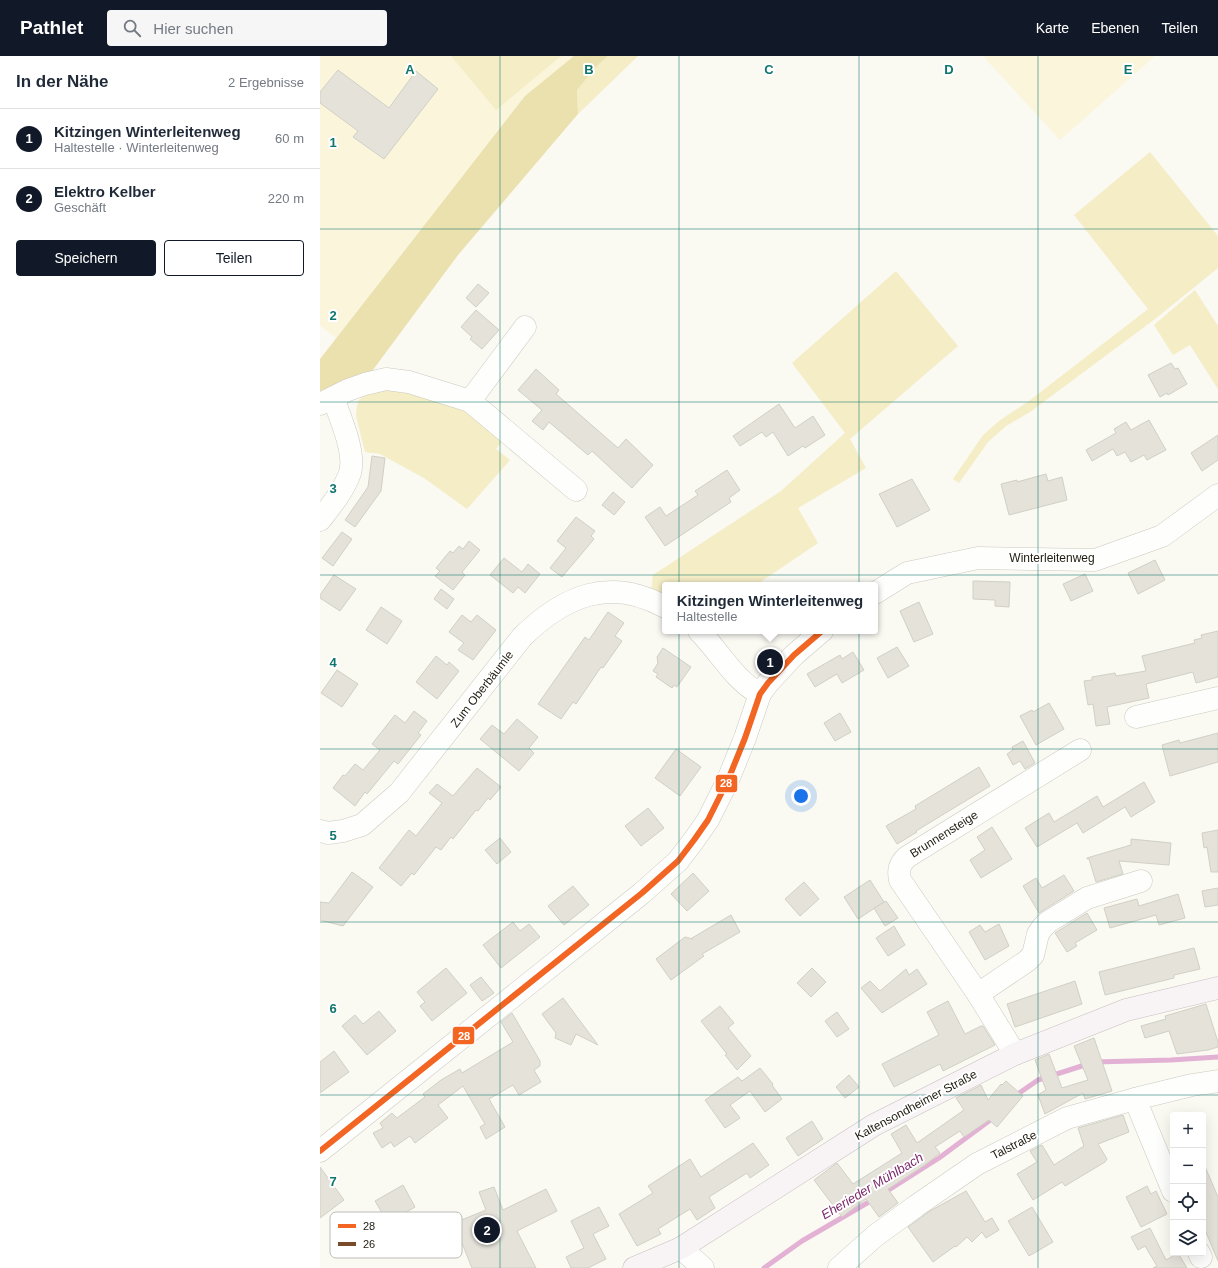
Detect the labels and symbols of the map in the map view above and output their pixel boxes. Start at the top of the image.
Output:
text: A [405,62,415,77]
text: B [584,62,594,77]
text: C [764,62,774,77]
text: D [944,62,954,77]
text: E [1124,62,1133,77]
text: 1 [329,135,337,150]
text: 2 [329,308,337,323]
text: 3 [329,481,337,496]
street label: Winterleitenweg [1009,551,1095,565]
pin: 1 [757,647,783,677]
street label: Zum Oberbäumle [448,648,516,730]
text: 4 [329,655,337,670]
line badge: 28 [715,774,738,793]
text: 28 [720,777,732,789]
your location [791,786,811,806]
street label: Brunnensteige [907,807,981,860]
text: 5 [329,828,337,843]
text: 6 [329,1001,337,1016]
line badge: 28 [452,1026,475,1045]
text: 28 [458,1030,470,1042]
street label: Kaltensondheimer Straße [853,1067,980,1143]
street label: Talstraße [989,1127,1039,1162]
water label: Eherieder Mühlbach [818,1150,926,1222]
text: 7 [329,1174,337,1189]
legend [330,1212,462,1258]
pin: 2 [474,1215,500,1245]
text: 28 [363,1220,375,1232]
text: 26 [363,1238,375,1250]

